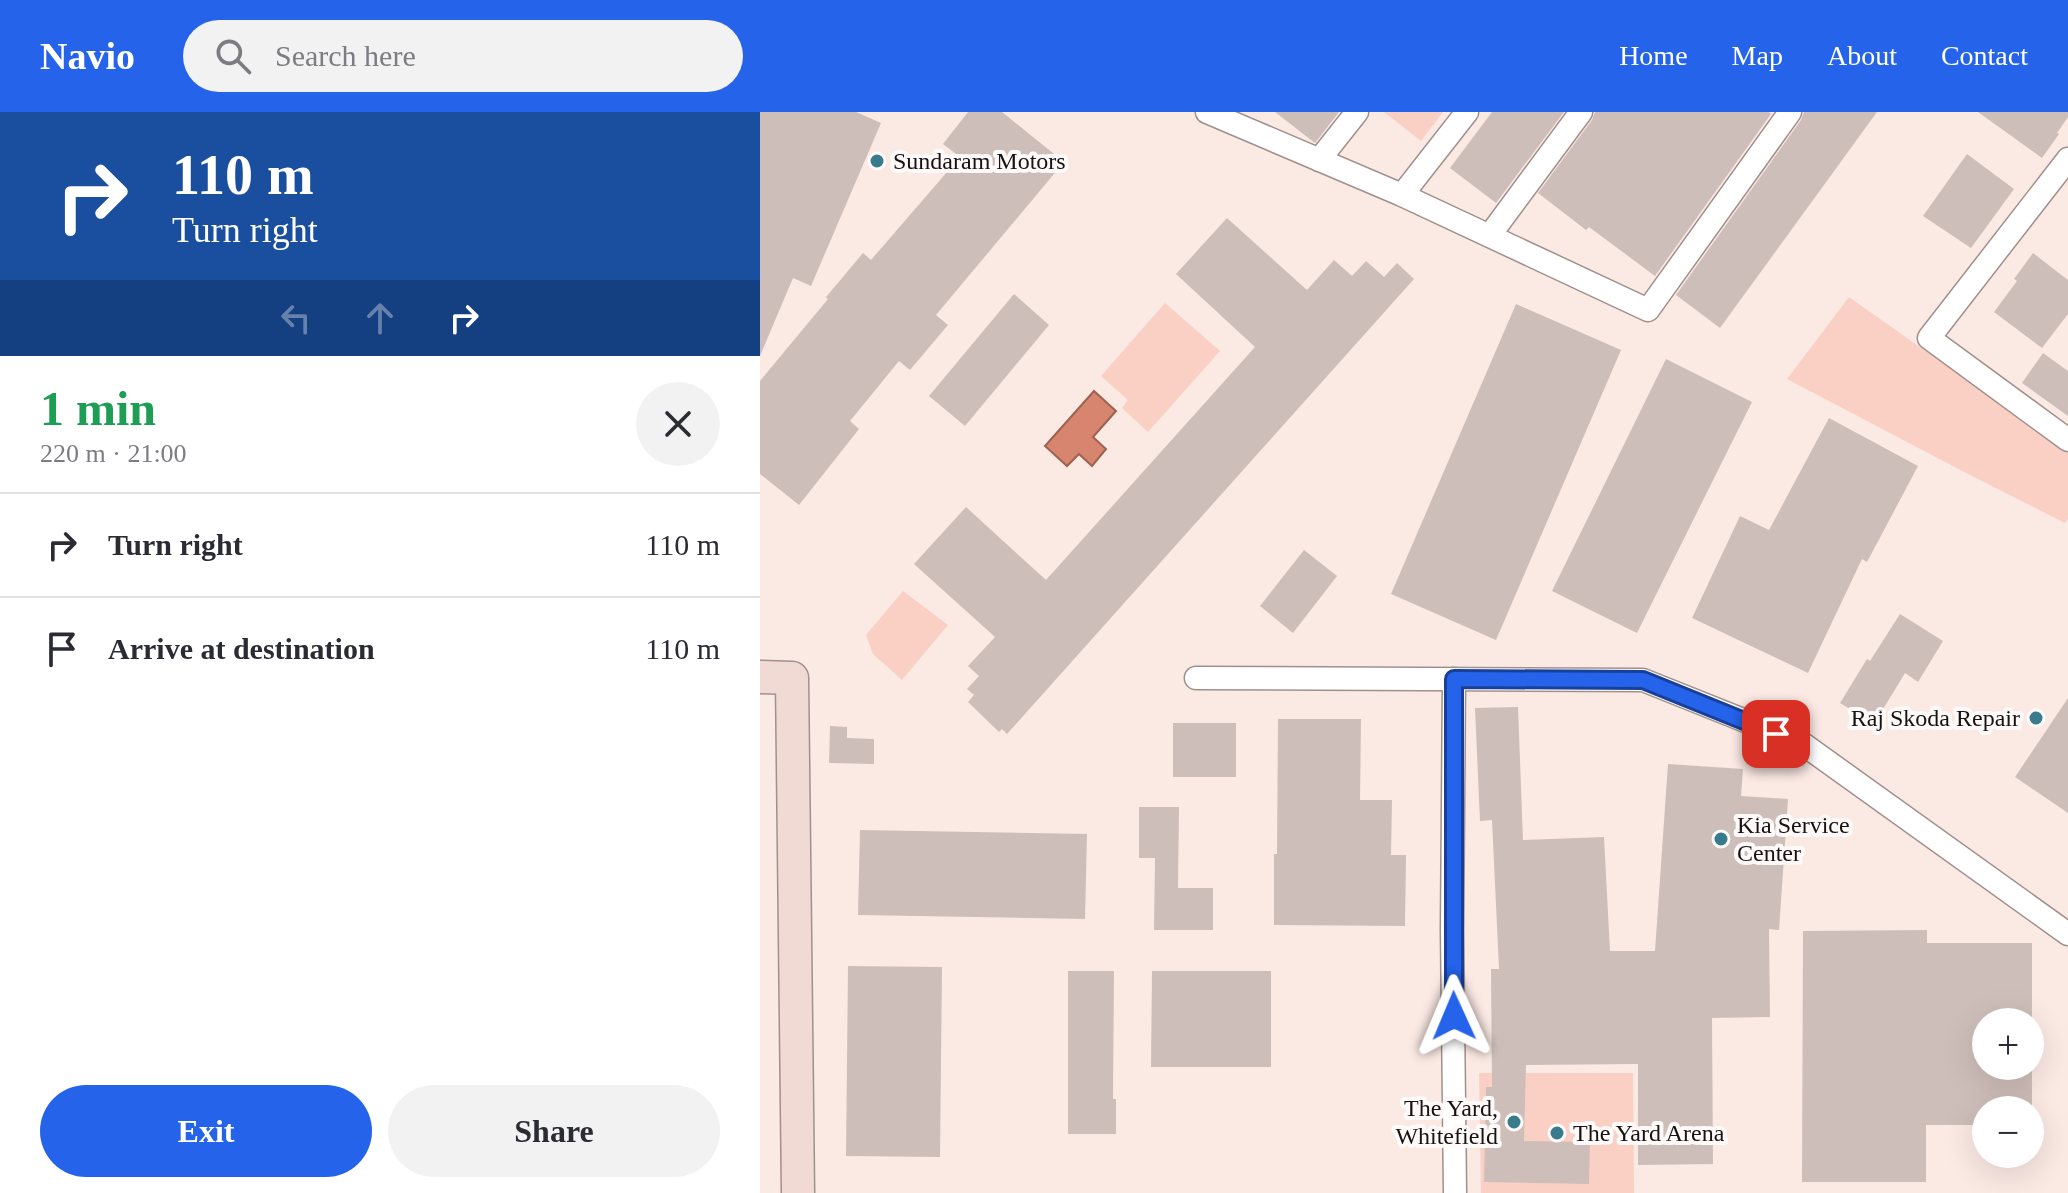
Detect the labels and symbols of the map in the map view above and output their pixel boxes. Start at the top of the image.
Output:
place label: Sundaram Motors [893,148,1066,174]
marker: Sundaram Motors [868,152,886,170]
pin [1742,700,1810,768]
place label: Raj Skoda Repair [1851,705,2020,731]
marker: Raj Skoda Repair [2027,709,2045,727]
place label: Kia Service Center [1737,812,1850,866]
marker: Kia Service Center [1712,830,1730,848]
position arrow [1412,974,1496,1058]
place label: The Yard, Whitefield [1395,1095,1498,1149]
marker: The Yard, Whitefield [1505,1113,1523,1131]
place label: The Yard Arena [1573,1120,1725,1146]
marker: The Yard Arena [1548,1124,1566,1142]

